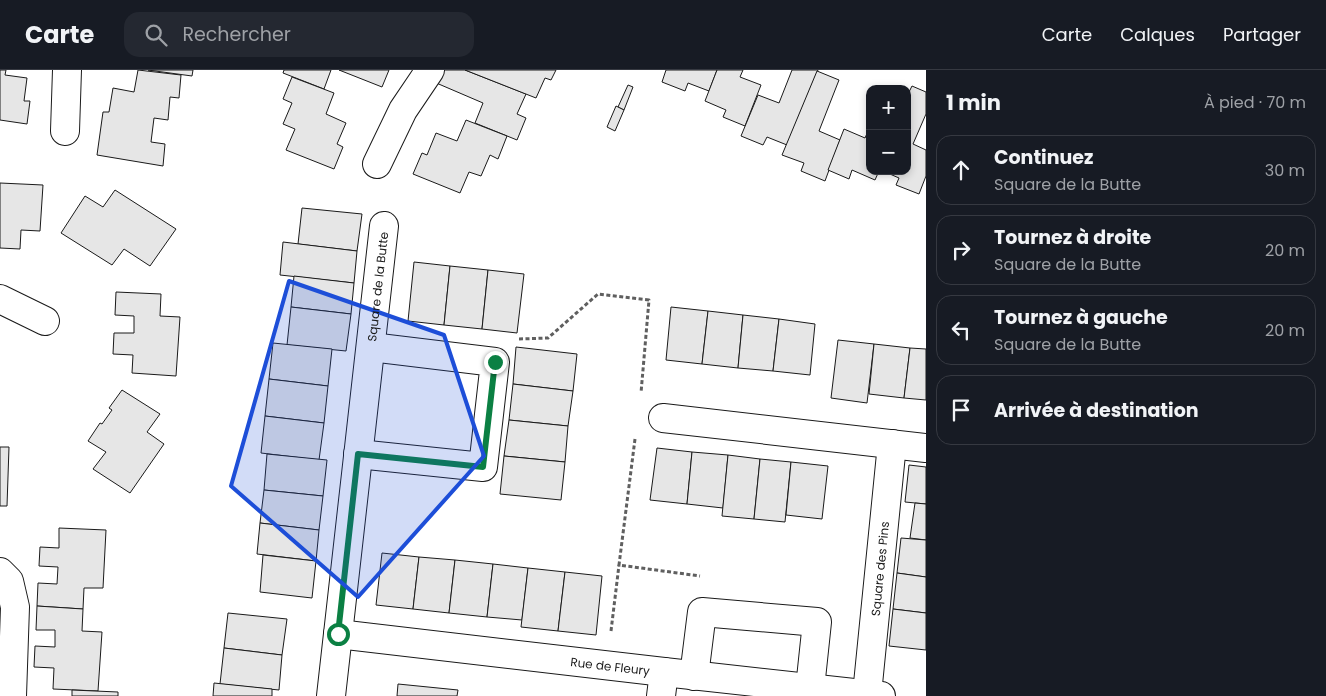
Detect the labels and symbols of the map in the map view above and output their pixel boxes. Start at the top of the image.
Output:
street label: Square de la Butte [363,231,392,342]
route end [484,351,507,374]
street label: Square des Pins [866,520,893,617]
route start [327,623,350,646]
street label: Rue de Fleury [570,653,651,679]

